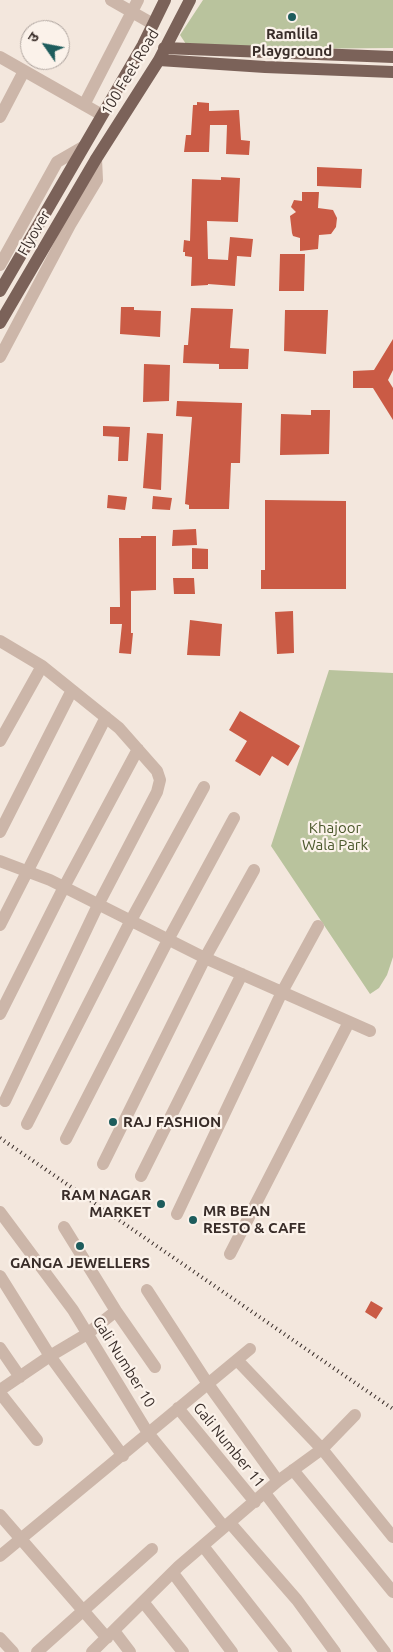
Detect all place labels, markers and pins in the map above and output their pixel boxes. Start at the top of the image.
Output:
marker: Ramlila Playground [286,11,298,23]
place label: Ramlila Playground [252,25,332,60]
place label: RAJ FASHION [123,1113,221,1131]
marker: RAJ FASHION [107,1116,119,1128]
place label: RAM NAGAR MARKET [61,1186,151,1221]
marker: RAM NAGAR MARKET [155,1198,167,1210]
place label: MR BEAN RESTO & CAFE [203,1202,306,1237]
marker: MR BEAN RESTO & CAFE [187,1214,199,1226]
marker: GANGA JEWELLERS [74,1240,86,1252]
place label: GANGA JEWELLERS [10,1254,150,1272]

